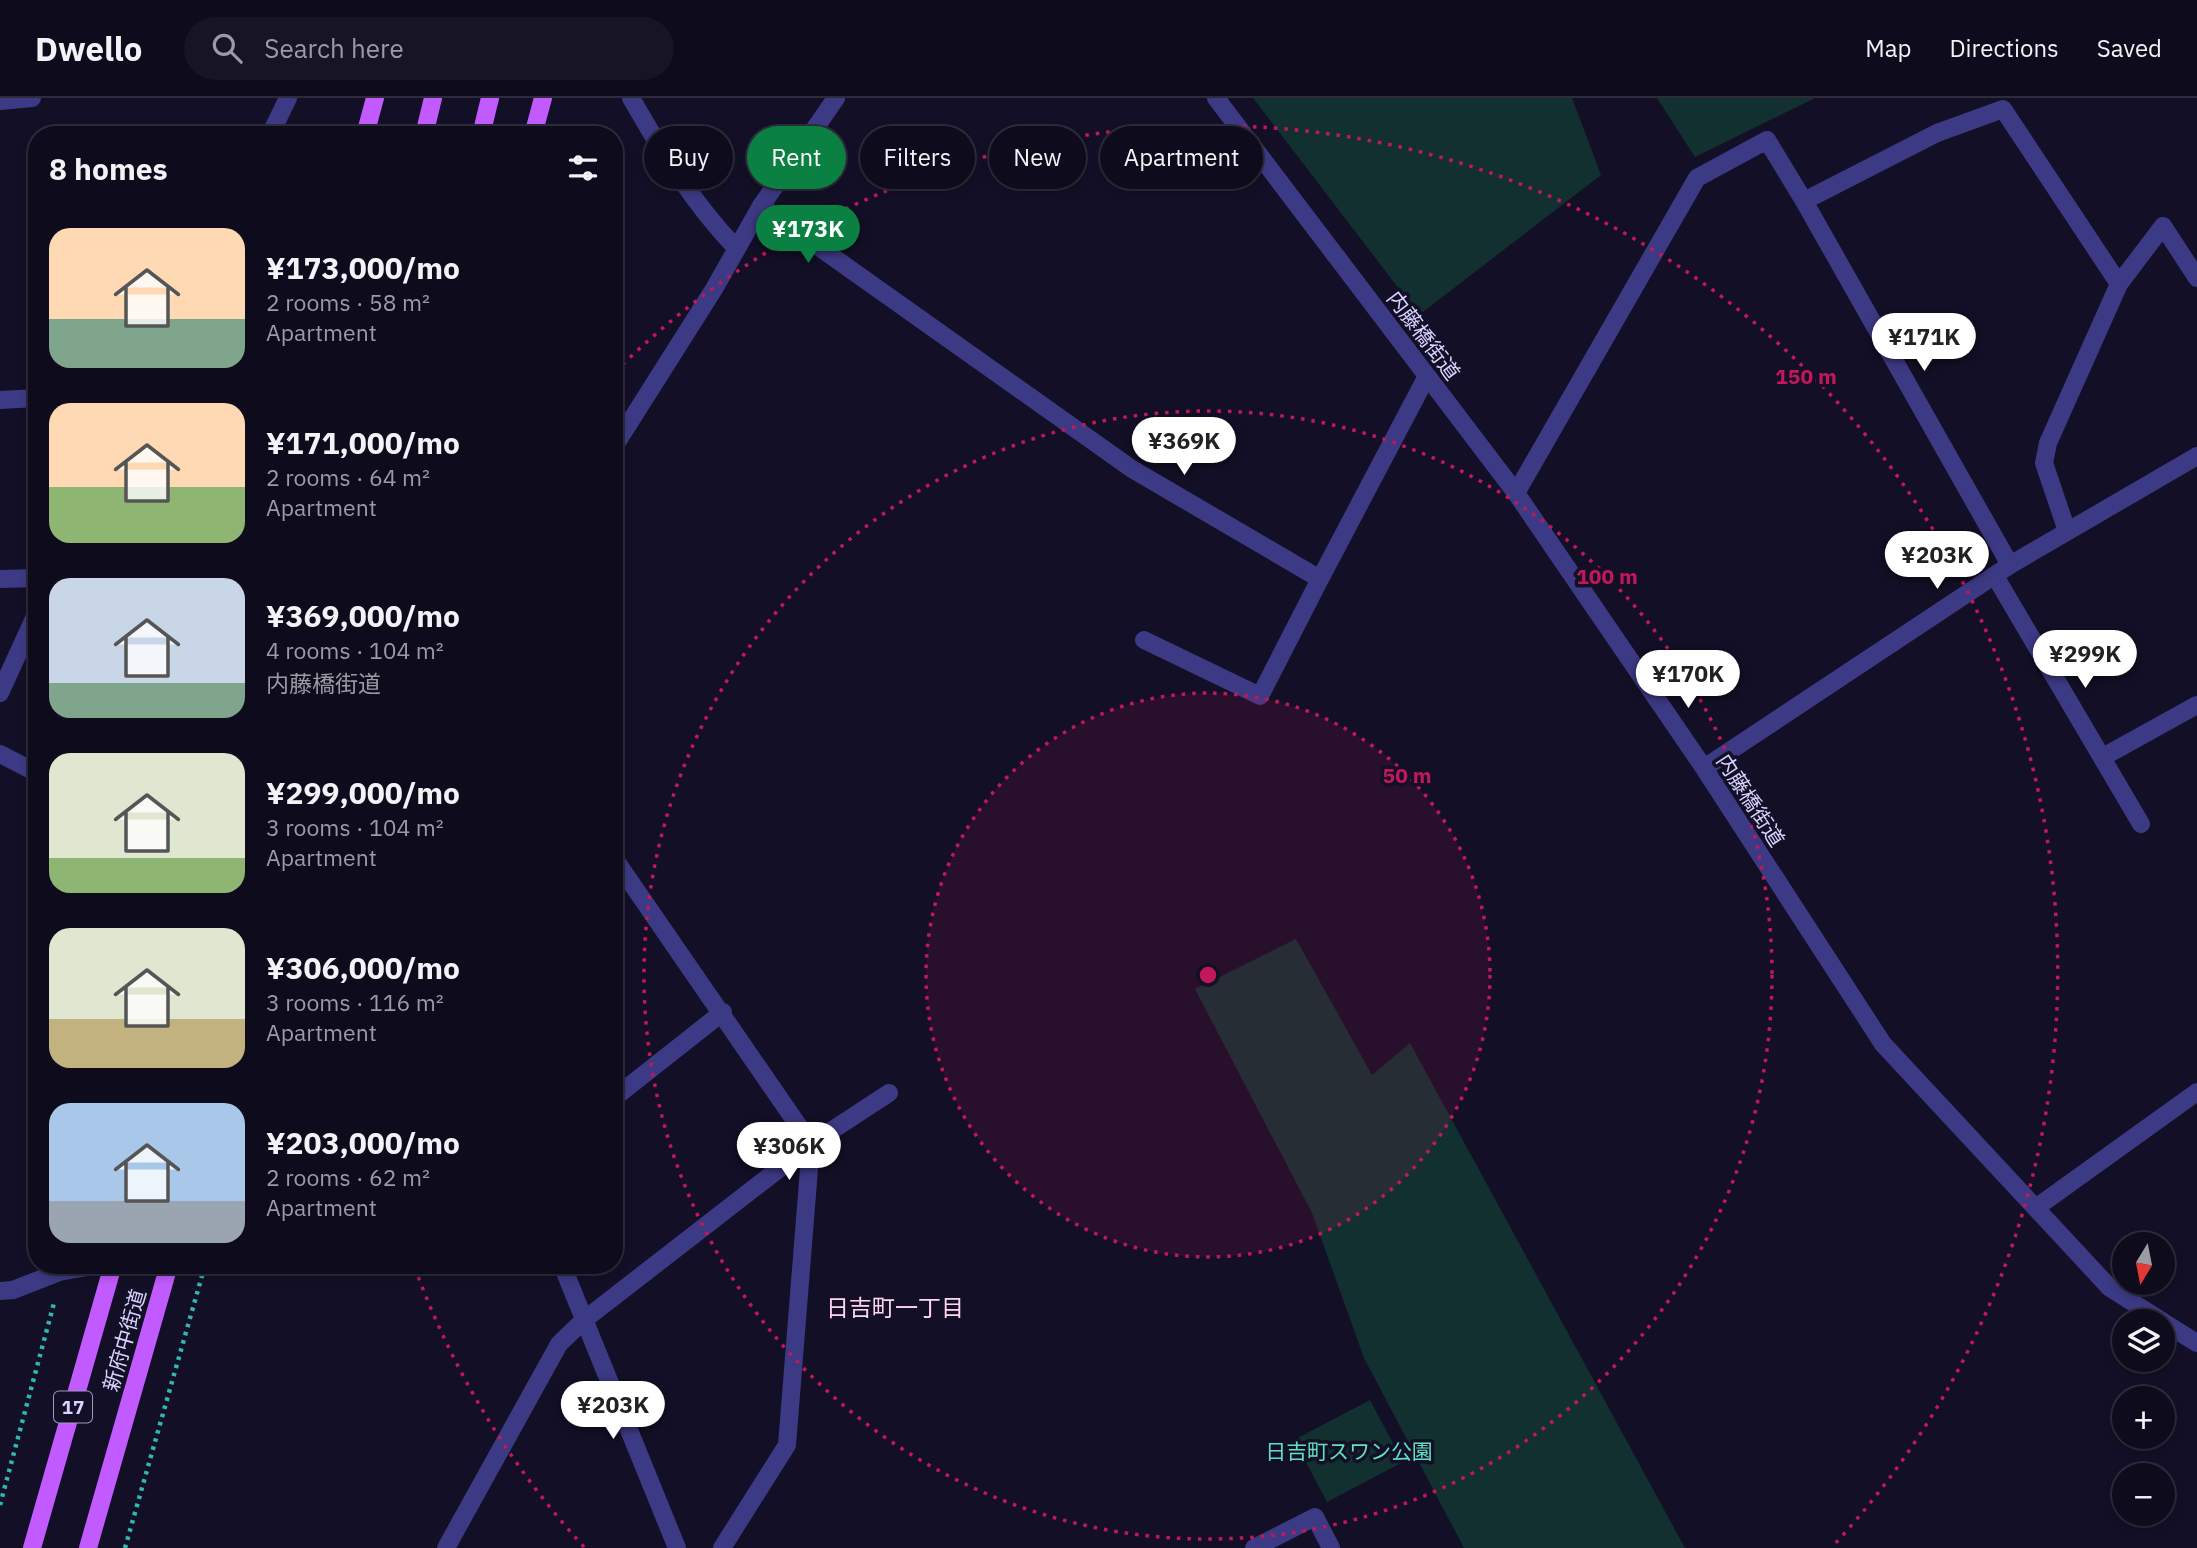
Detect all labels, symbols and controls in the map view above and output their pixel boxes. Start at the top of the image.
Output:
search box [184,17,674,80]
text: Dwello [35,27,142,70]
icon: search [208,29,246,67]
text: Search here [264,31,404,65]
text: Map [1865,32,1911,64]
text: Directions [1949,32,2059,64]
text: Saved [2097,32,2162,64]
chip: Buy [644,126,733,189]
chip: Rent [747,126,846,189]
chip: Filters [860,126,975,189]
chip: New [989,126,1086,189]
chip: Apartment [1100,126,1263,189]
text: 8 homes [49,149,168,188]
icon: filters [564,149,602,187]
pin: ¥173K [759,206,857,265]
text: ¥173K [772,213,844,243]
text: ¥173,000/mo [266,248,460,287]
icon: home [105,256,189,340]
street label: 内藤橋街道 [1381,285,1467,385]
text: 2 rooms · 58 m² [266,287,430,317]
pin: ¥171K [1875,314,1973,373]
text: Apartment [266,317,377,347]
text: ¥171K [1888,321,1960,351]
text: 150 m [1775,362,1837,390]
pin: ¥369K [1135,418,1233,477]
text: ¥171,000/mo [266,423,460,462]
text: ¥369K [1148,425,1220,455]
icon: home [105,431,189,515]
text: 2 rooms · 64 m² [266,462,430,492]
text: Apartment [266,492,377,522]
pin: ¥203K [1888,532,1986,591]
text: ¥203K [1901,539,1973,569]
text: 100 m [1576,562,1638,590]
text: ¥369,000/mo [266,596,460,635]
icon: home [105,606,189,690]
pin: ¥299K [2036,630,2134,690]
text: 4 rooms · 104 m² [266,635,444,665]
text: ¥299K [2049,638,2121,668]
pin: ¥170K [1639,650,1737,710]
text: ¥170K [1652,658,1724,688]
text: 内藤橋街道 [266,668,381,698]
street label: 内藤橋街道 [1711,748,1791,852]
text: 50 m [1383,761,1431,789]
text: ¥299,000/mo [266,773,460,812]
icon: home [105,781,189,865]
text: 3 rooms · 104 m² [266,812,444,842]
text: Apartment [266,842,377,872]
text: ¥306,000/mo [266,948,460,987]
icon: home [105,956,189,1040]
centre of rings [1196,963,1220,987]
text: 3 rooms · 116 m² [266,987,444,1017]
text: Apartment [266,1017,377,1047]
pin: ¥306K [740,1122,838,1182]
text: ¥203,000/mo [266,1123,460,1162]
text: ¥306K [753,1130,825,1160]
icon: home [105,1131,189,1215]
text: 2 rooms · 62 m² [266,1162,430,1192]
text: Apartment [266,1192,377,1222]
north arrow [2112,1232,2175,1295]
map controls [2112,1232,2175,1526]
street label: 新府中街道 [96,1286,152,1394]
district label: 日吉町一丁目 [826,1292,964,1322]
button: layers [2112,1309,2175,1372]
pin: ¥203K [564,1382,662,1441]
button: + [2112,1386,2175,1449]
text: ¥203K [577,1389,649,1419]
road number: 17 [54,1392,92,1422]
park label: 日吉町スワン公園 [1265,1437,1433,1465]
button: − [2112,1463,2175,1526]

